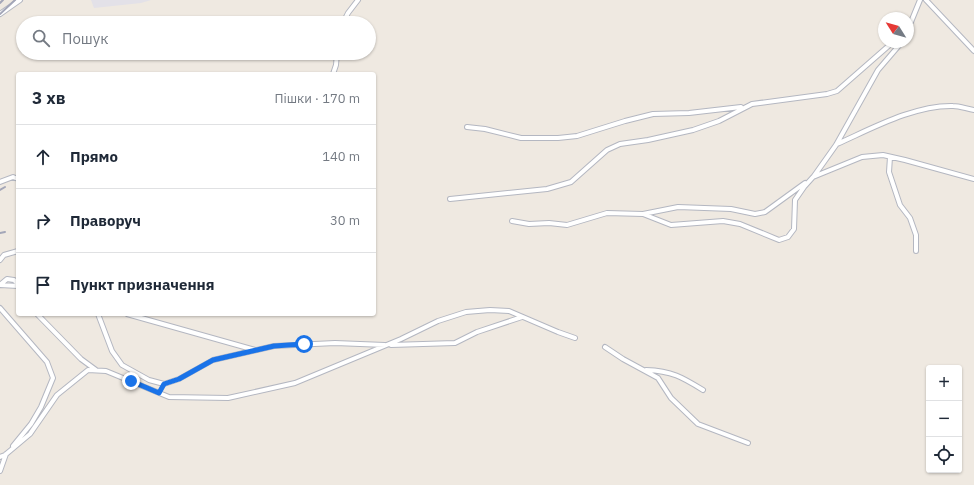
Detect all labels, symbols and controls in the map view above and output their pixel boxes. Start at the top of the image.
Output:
north arrow [878,12,914,48]
search box [16,16,376,60]
icon: search [30,27,52,49]
text: Пошук [62,29,109,48]
text: 3 хв [32,87,66,109]
text: Пішки · 170 m [274,90,360,107]
icon: ahead [32,146,54,168]
text: Прямо [70,147,118,166]
text: 140 m [322,148,360,165]
icon: right [32,210,54,232]
text: Праворуч [70,211,141,230]
text: 30 m [330,212,360,229]
icon: arrive [32,274,54,296]
text: Пункт призначення [70,275,215,294]
route start [295,335,313,353]
map controls [926,365,962,473]
button: + [926,365,962,401]
route end [122,372,140,390]
button: − [926,401,962,437]
button: locate [926,437,962,473]

